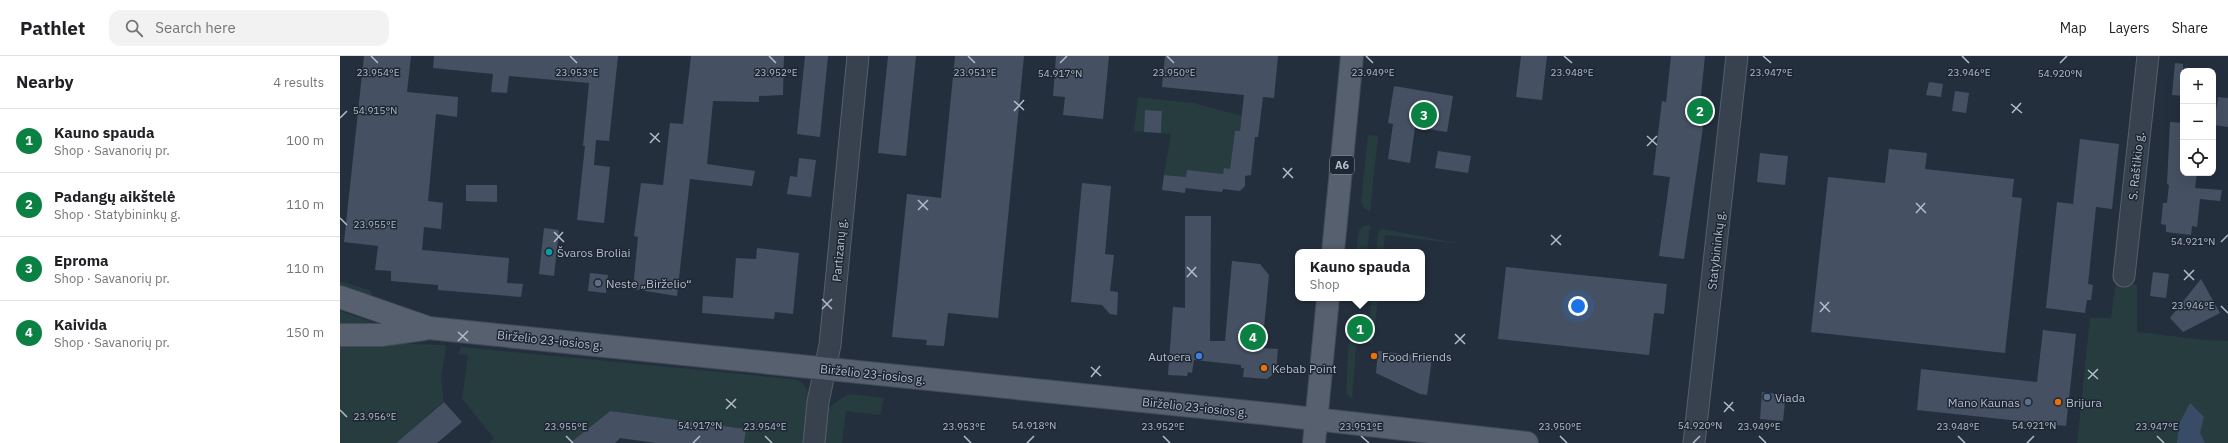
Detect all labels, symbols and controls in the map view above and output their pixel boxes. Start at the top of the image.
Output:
search box [109,10,389,46]
text: Pathlet [20,16,85,40]
icon: search [123,17,145,39]
text: Search here [155,18,236,37]
text: Map [2060,19,2087,37]
text: Layers [2109,19,2150,37]
text: Share [2172,19,2208,37]
text: 23.954°E [356,66,400,79]
text: 23.953°E [555,66,599,79]
text: 23.952°E [754,66,798,79]
text: 23.951°E [953,66,997,79]
text: 23.950°E [1152,66,1196,79]
text: 23.949°E [1351,66,1395,79]
text: 23.948°E [1550,66,1594,79]
text: 23.947°E [1749,66,1793,79]
text: 23.946°E [1947,66,1991,79]
text: 54.917°N [1038,67,1082,80]
text: 54.920°N [2038,67,2082,80]
map controls [2180,68,2216,176]
button: + [2180,68,2216,104]
text: Nearby [16,71,74,93]
text: 4 results [273,74,324,91]
pin: 2 [1687,96,1713,126]
pin: 3 [1411,100,1437,130]
text: 54.915°N [353,104,397,117]
button: − [2180,104,2216,140]
text: Kauno spauda [54,123,155,142]
street label: S. Raštikio g. [2125,131,2147,201]
text: 1 [25,132,33,149]
text: 100 m [286,132,324,149]
button: locate [2180,140,2216,176]
text: Shop · Savanorių pr. [54,142,170,159]
road number: A6 [1330,156,1354,174]
text: Padangų aikštelė [54,187,175,206]
text: 2 [25,196,33,213]
text: 110 m [286,196,324,213]
text: Shop · Statybininkų g. [54,206,181,223]
street label: Statybininkų g. [1704,209,1728,291]
text: 23.955°E [353,218,397,231]
street label: Partizanų g. [829,218,849,282]
text: 54.921°N [2171,235,2215,248]
place label: Švaros Broliai [557,245,631,260]
marker: Švaros Broliai [544,247,554,257]
popup [1295,249,1425,301]
text: Eproma [54,251,109,270]
text: Kauno spauda [1310,257,1410,276]
text: 3 [25,260,33,277]
text: 110 m [286,260,324,277]
text: Shop · Savanorių pr. [54,270,170,287]
place label: Neste „Birželio“ [606,276,692,291]
text: Shop [1310,276,1340,293]
marker: Neste „Birželio“ [593,278,603,288]
your location [1568,296,1588,316]
text: 23.946°E [2171,299,2215,312]
pin: 1 [1347,314,1373,344]
text: Kaivida [54,315,107,334]
pin: 4 [1240,322,1266,352]
text: 4 [25,324,33,341]
text: 150 m [286,324,324,341]
street label: Birželio 23-iosios g. [497,327,603,353]
text: Shop · Savanorių pr. [54,334,170,351]
place label: Autoera [1148,349,1192,364]
place label: Food Friends [1382,349,1452,364]
marker: Autoera [1194,351,1204,361]
marker: Food Friends [1369,351,1379,361]
street label: Birželio 23-iosios g. [820,361,926,387]
place label: Kebab Point [1272,361,1337,376]
marker: Kebab Point [1259,363,1269,373]
place label: Viada [1775,390,1806,405]
marker: Viada [1762,392,1772,402]
street label: Birželio 23-iosios g. [1142,394,1248,420]
place label: Mano Kaunas [1948,395,2020,410]
place label: Brijura [2066,395,2102,410]
marker: Mano Kaunas [2023,397,2033,407]
marker: Brijura [2053,397,2063,407]
text: 23.956°E [353,410,397,423]
text: 54.917°N [678,419,722,432]
text: 54.918°N [1012,419,1056,432]
text: 54.920°N [1678,419,1722,432]
text: 54.921°N [2012,419,2056,432]
text: 23.955°E [544,420,588,433]
text: 23.954°E [743,420,787,433]
text: 23.953°E [942,420,986,433]
text: 23.952°E [1141,420,1185,433]
text: 23.951°E [1339,420,1383,433]
text: 23.950°E [1538,420,1582,433]
text: 23.949°E [1737,420,1781,433]
text: 23.948°E [1936,420,1980,433]
text: 23.947°E [2135,420,2179,433]

